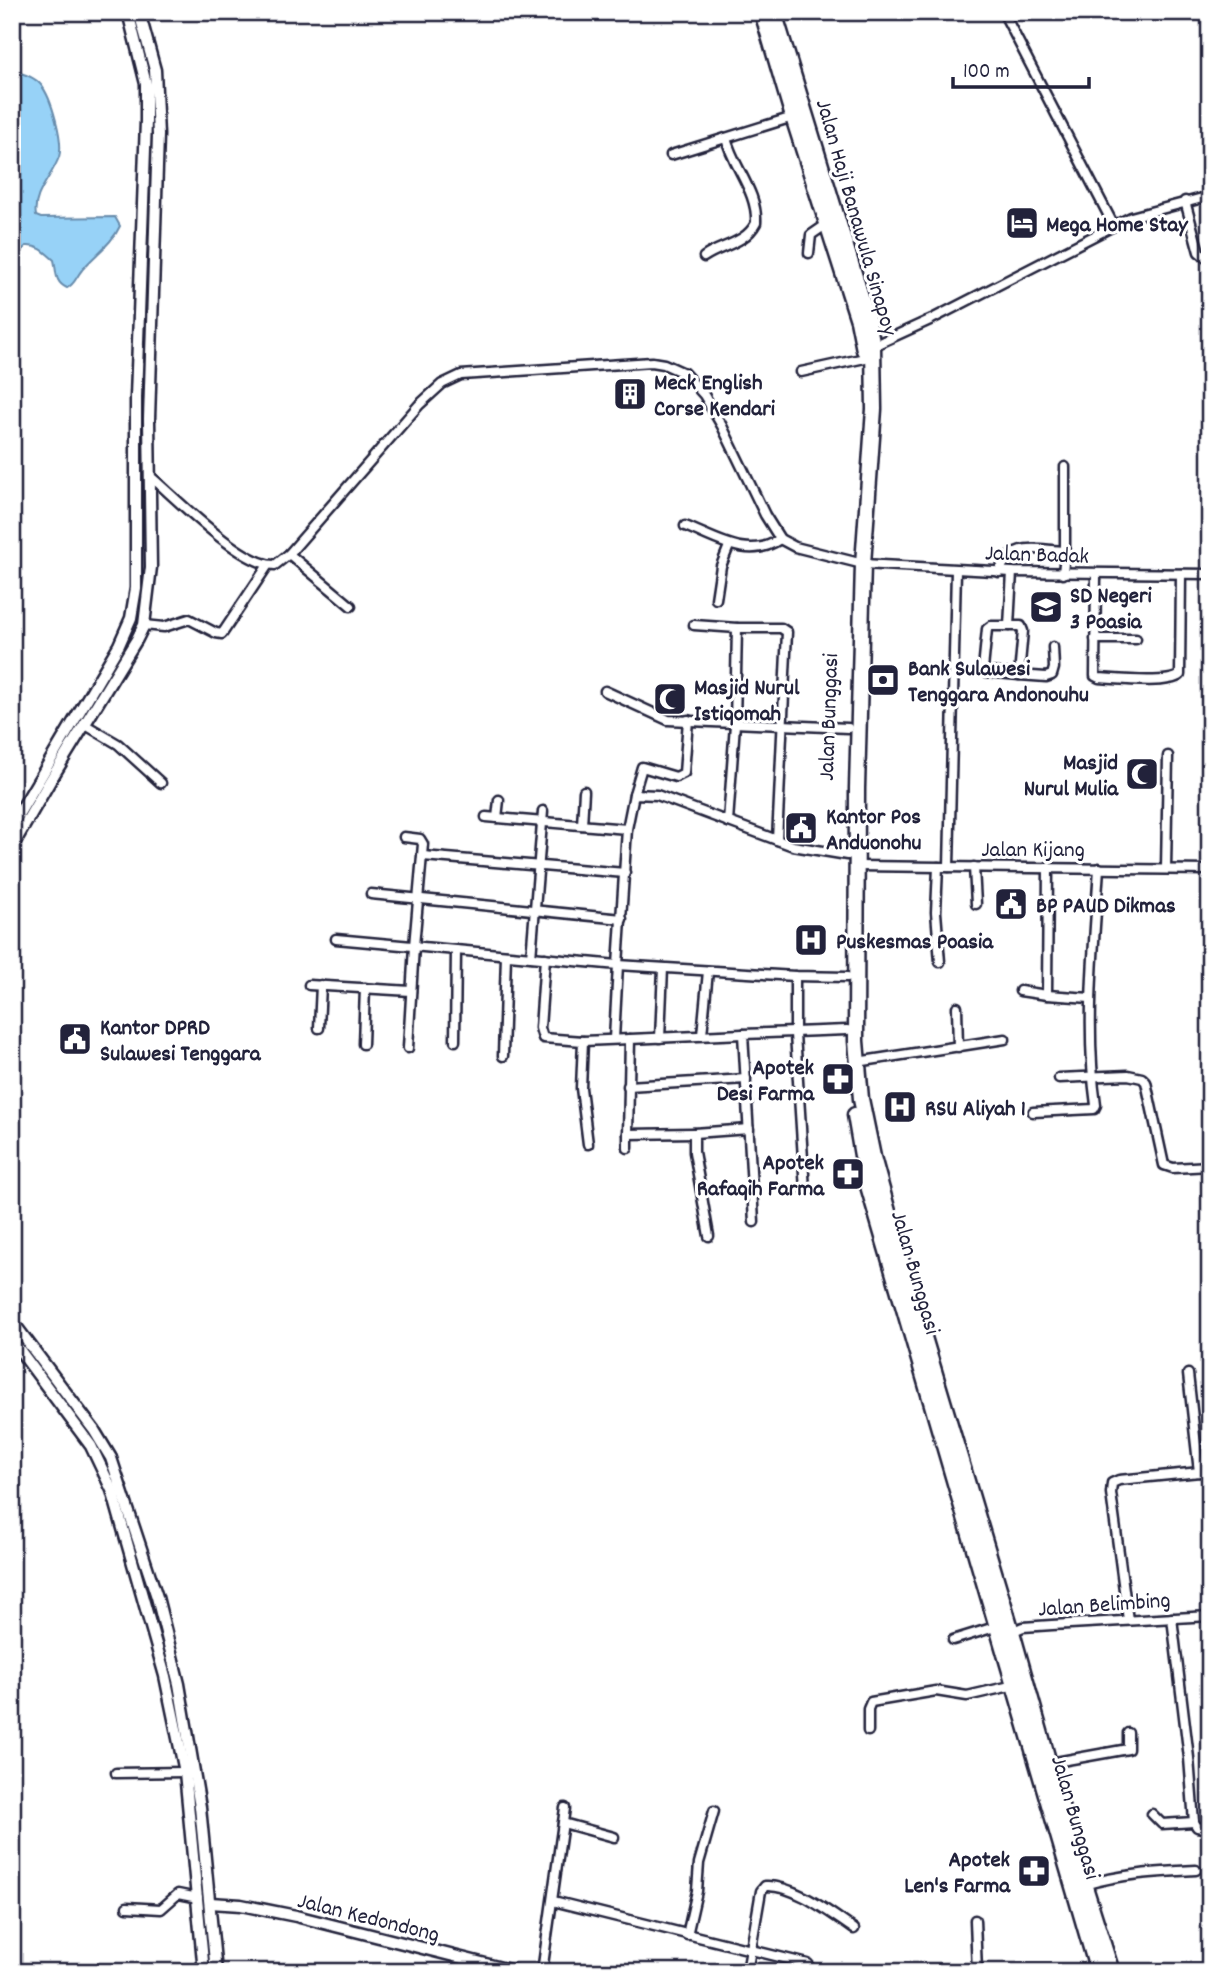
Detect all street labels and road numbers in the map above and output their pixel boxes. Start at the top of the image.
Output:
street label: Jalan Haji Banawula Sinapoy [805,96,904,341]
street label: Jalan Badak [984,538,1089,575]
street label: Jalan Bunggasi [812,653,849,781]
street label: Jalan Kijang [981,835,1085,868]
street label: Jalan Bunggasi [880,1207,947,1339]
street label: Jalan Belimbing [1037,1585,1172,1628]
street label: Jalan Bunggasi [1040,1752,1107,1884]
street label: Jalan Kedondong [294,1886,443,1953]

